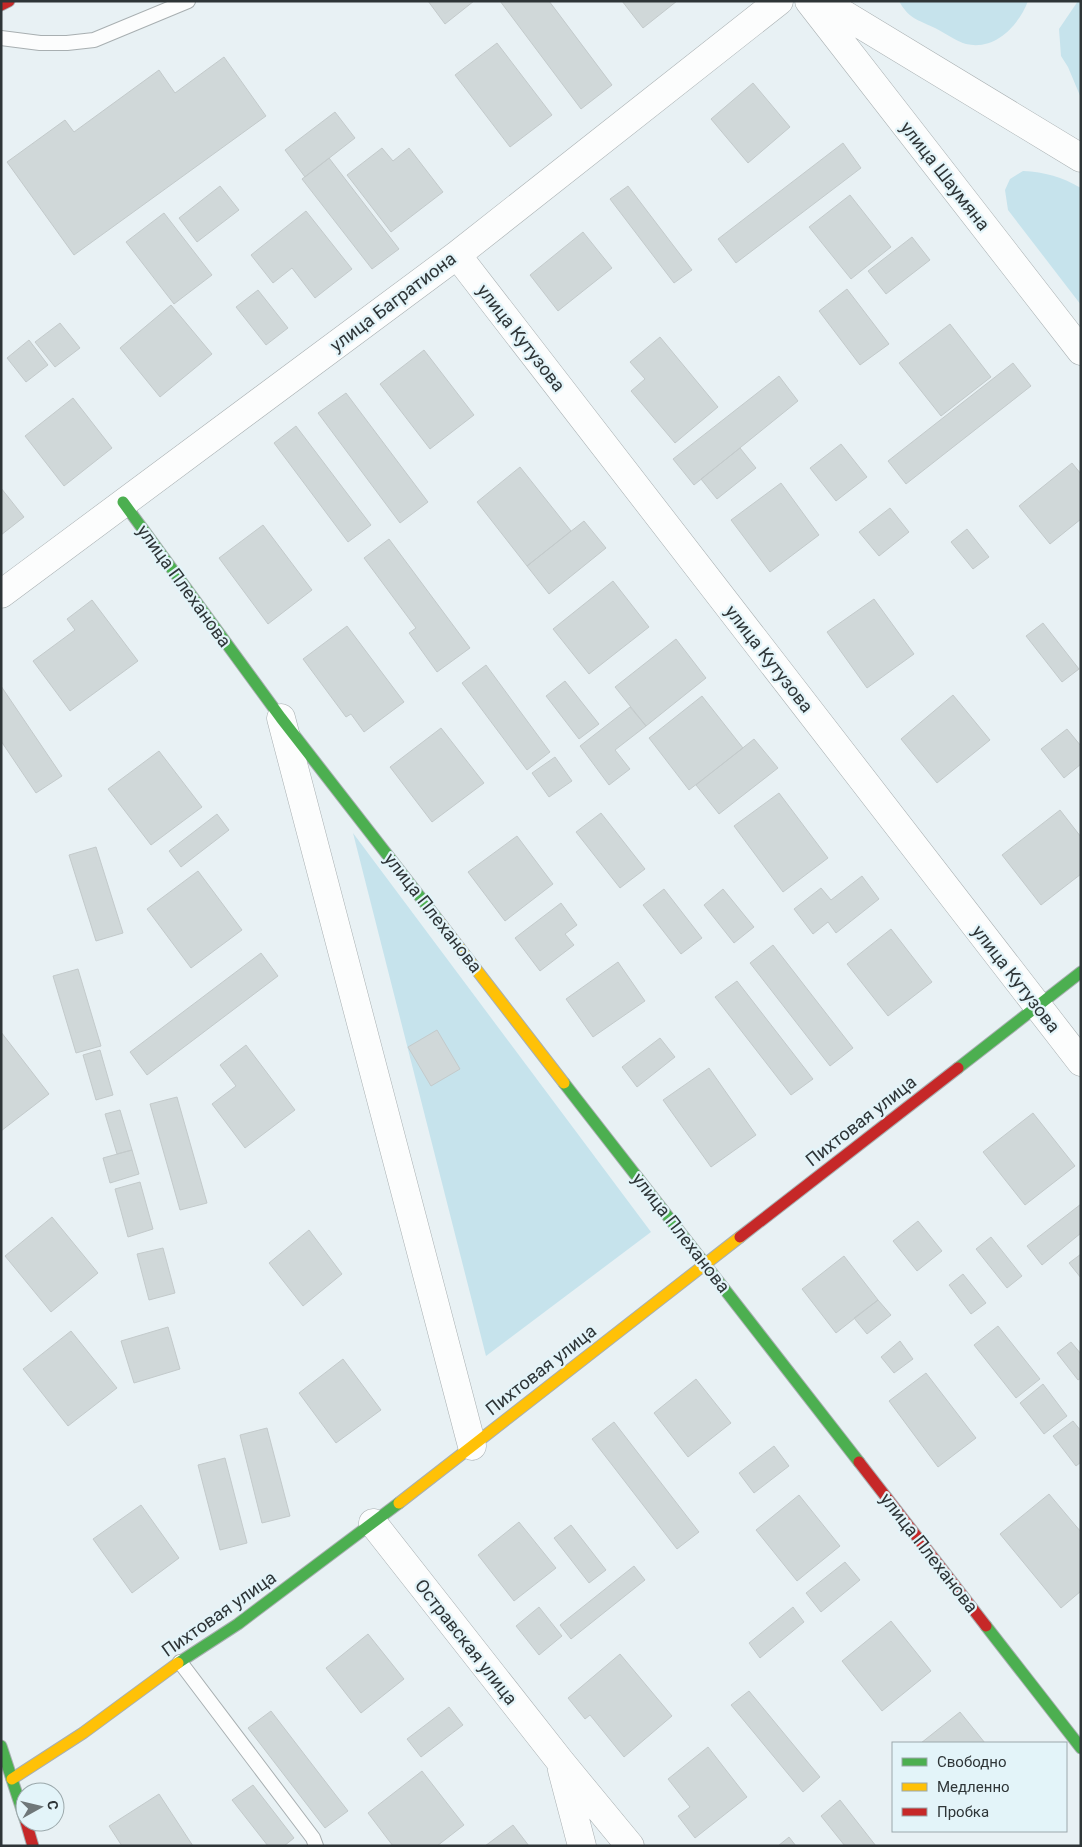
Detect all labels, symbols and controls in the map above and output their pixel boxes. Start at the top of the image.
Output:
street label: улица Шаумяна [896,117,994,234]
street label: улица Багратиона [326,248,460,356]
street label: улица Кутузова [473,280,570,396]
street label: улица Плеханова [133,520,236,651]
street label: улица Кутузова [721,601,818,717]
street label: улица Плеханова [380,849,487,977]
street label: улица Кутузова [968,921,1065,1037]
street label: Пихтовая улица [801,1071,920,1170]
street label: улица Плеханова [628,1169,735,1297]
street label: Пихтовая улица [481,1320,600,1419]
street label: улица Плеханова [876,1489,983,1617]
street label: Пихтовая улица [158,1566,280,1661]
street label: Остравская улица [411,1575,522,1709]
legend [892,1742,1067,1832]
text: Свободно [937,1753,1006,1771]
text: Медленно [937,1778,1010,1796]
north arrow [15,1782,65,1832]
text: С [44,1800,61,1811]
text: Пробка [937,1803,989,1821]

